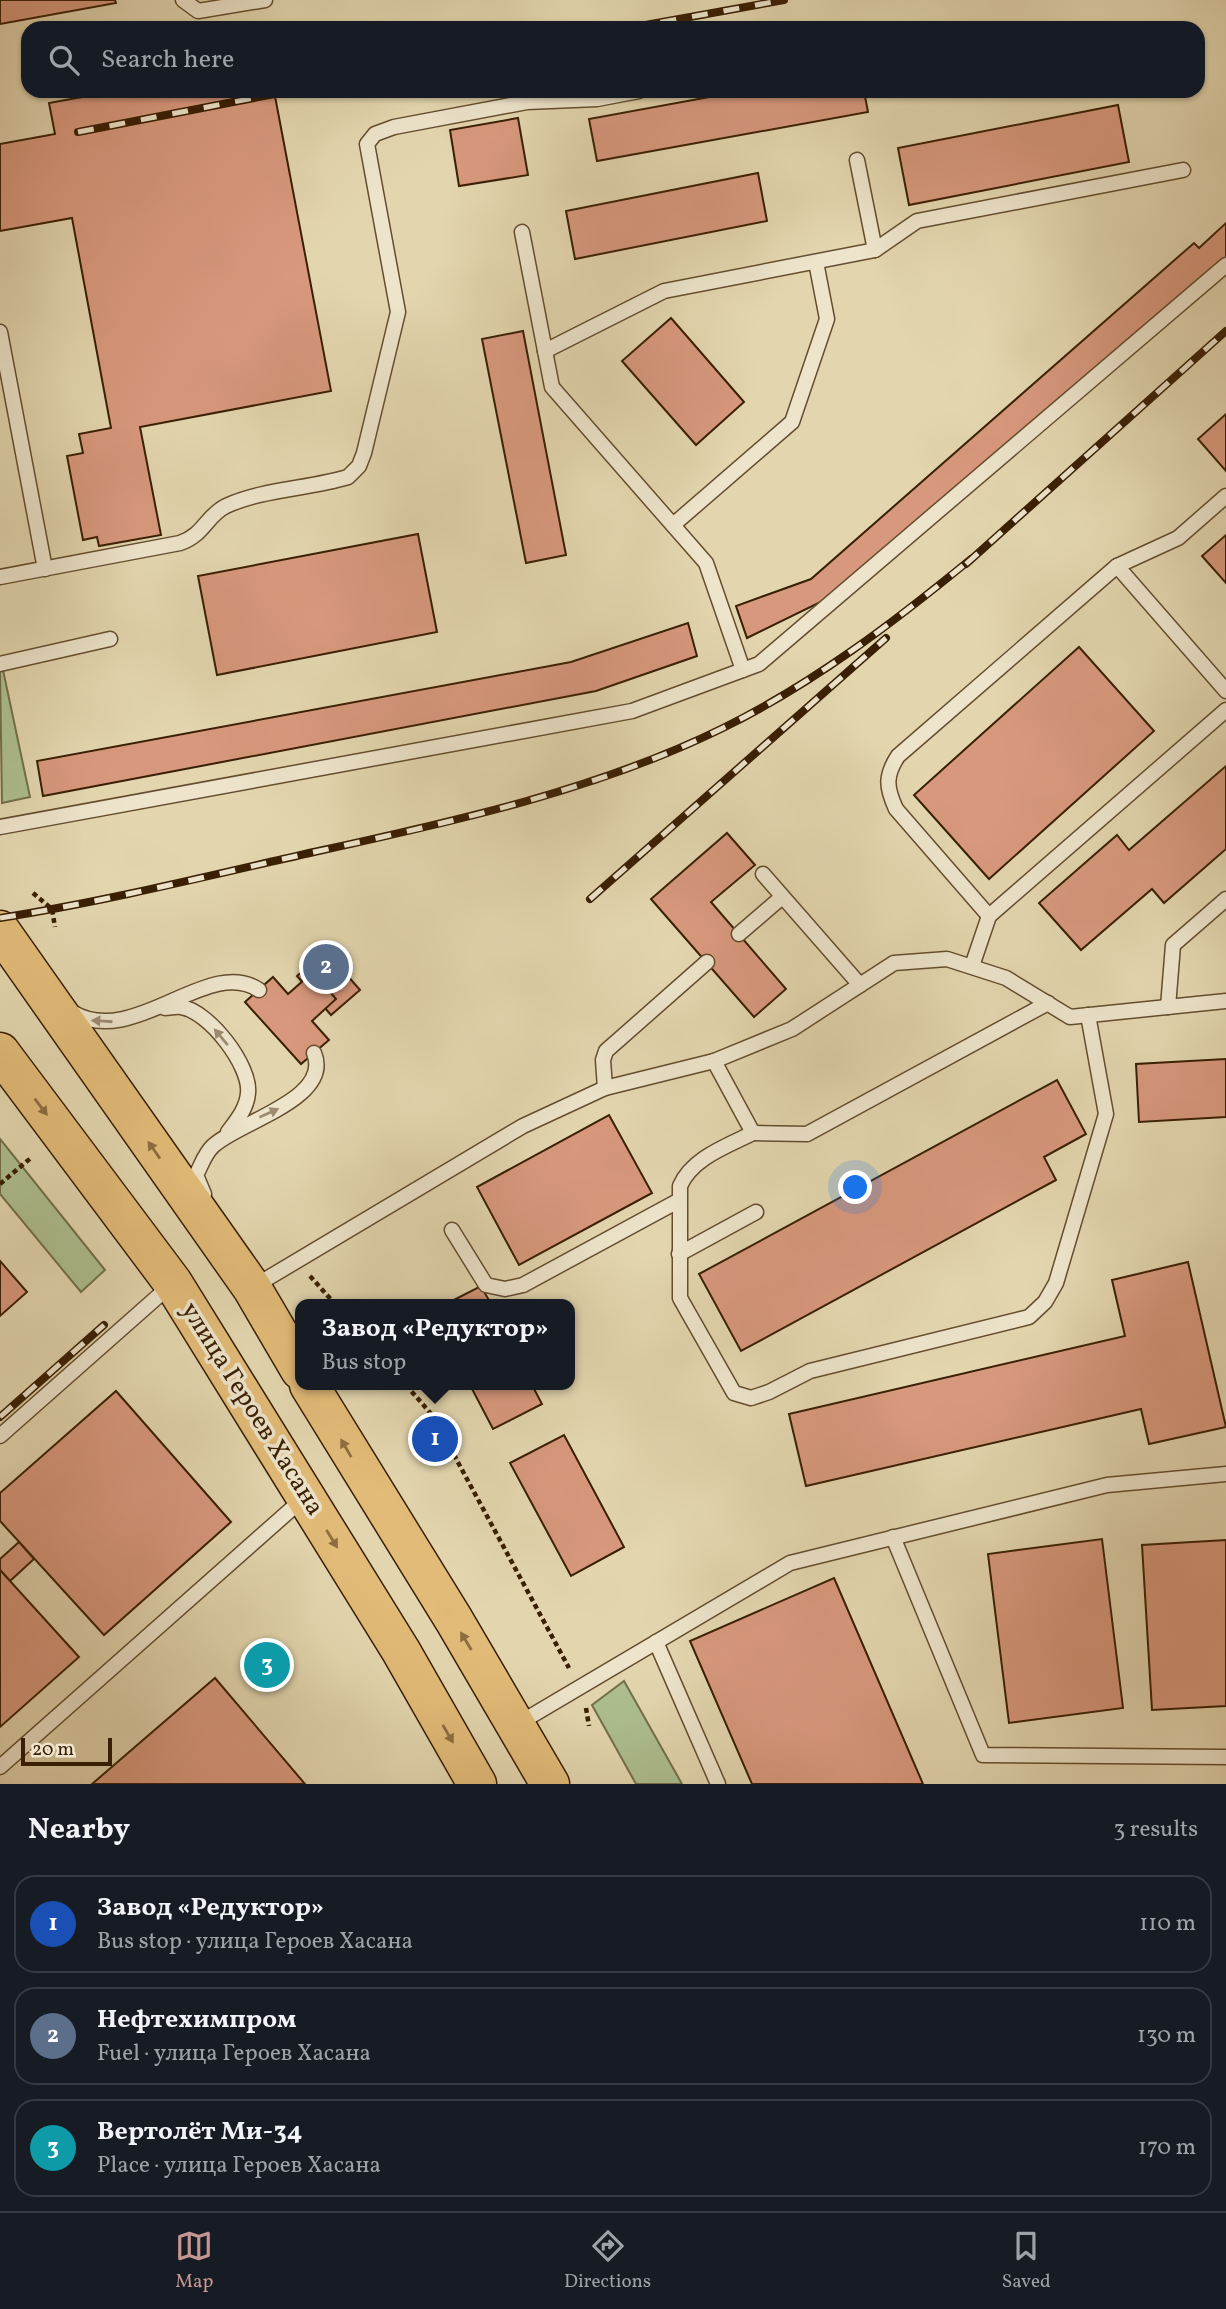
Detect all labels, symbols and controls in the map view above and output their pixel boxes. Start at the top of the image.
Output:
search box [21,21,1205,98]
icon: search [45,41,83,79]
text: Search here [101,42,234,78]
pin: 2 [303,941,349,993]
one-way arrow [91,1015,113,1026]
one-way arrow [213,1028,228,1046]
one-way arrow [34,1097,48,1116]
one-way arrow [259,1107,279,1119]
one-way arrow [147,1141,161,1159]
your location [838,1170,872,1204]
street label: улица Героев Хасана [172,1295,332,1523]
popup [295,1299,575,1390]
text: Завод «Редуктор» [321,1311,549,1347]
text: Bus stop [321,1347,406,1379]
pin: 1 [412,1413,458,1465]
one-way arrow [340,1438,352,1457]
one-way arrow [325,1529,338,1548]
one-way arrow [460,1631,472,1650]
pin: 3 [244,1639,290,1691]
one-way arrow [442,1724,454,1744]
scale bar [21,1735,112,1767]
text: 20 m [32,1737,74,1763]
text: Nearby [28,1809,130,1851]
text: 3 results [1113,1814,1198,1846]
text: Завод «Редуктор» [97,1890,324,1926]
text: 1 [48,1908,58,1940]
text: 110 m [1139,1908,1196,1940]
text: Bus stop · улица Героев Хасана [97,1926,413,1958]
text: Нефтехимпром [97,2002,296,2038]
text: 2 [47,2020,59,2052]
text: 130 m [1137,2020,1196,2052]
text: Fuel · улица Героев Хасана [97,2038,371,2070]
text: Вертолёт Ми-34 [97,2114,302,2150]
text: 3 [47,2132,59,2164]
text: 170 m [1138,2132,1196,2164]
text: Place · улица Героев Хасана [97,2150,381,2182]
tab: Map [175,2227,213,2295]
tab: Directions [564,2227,651,2295]
tab: Saved [1002,2227,1051,2295]

